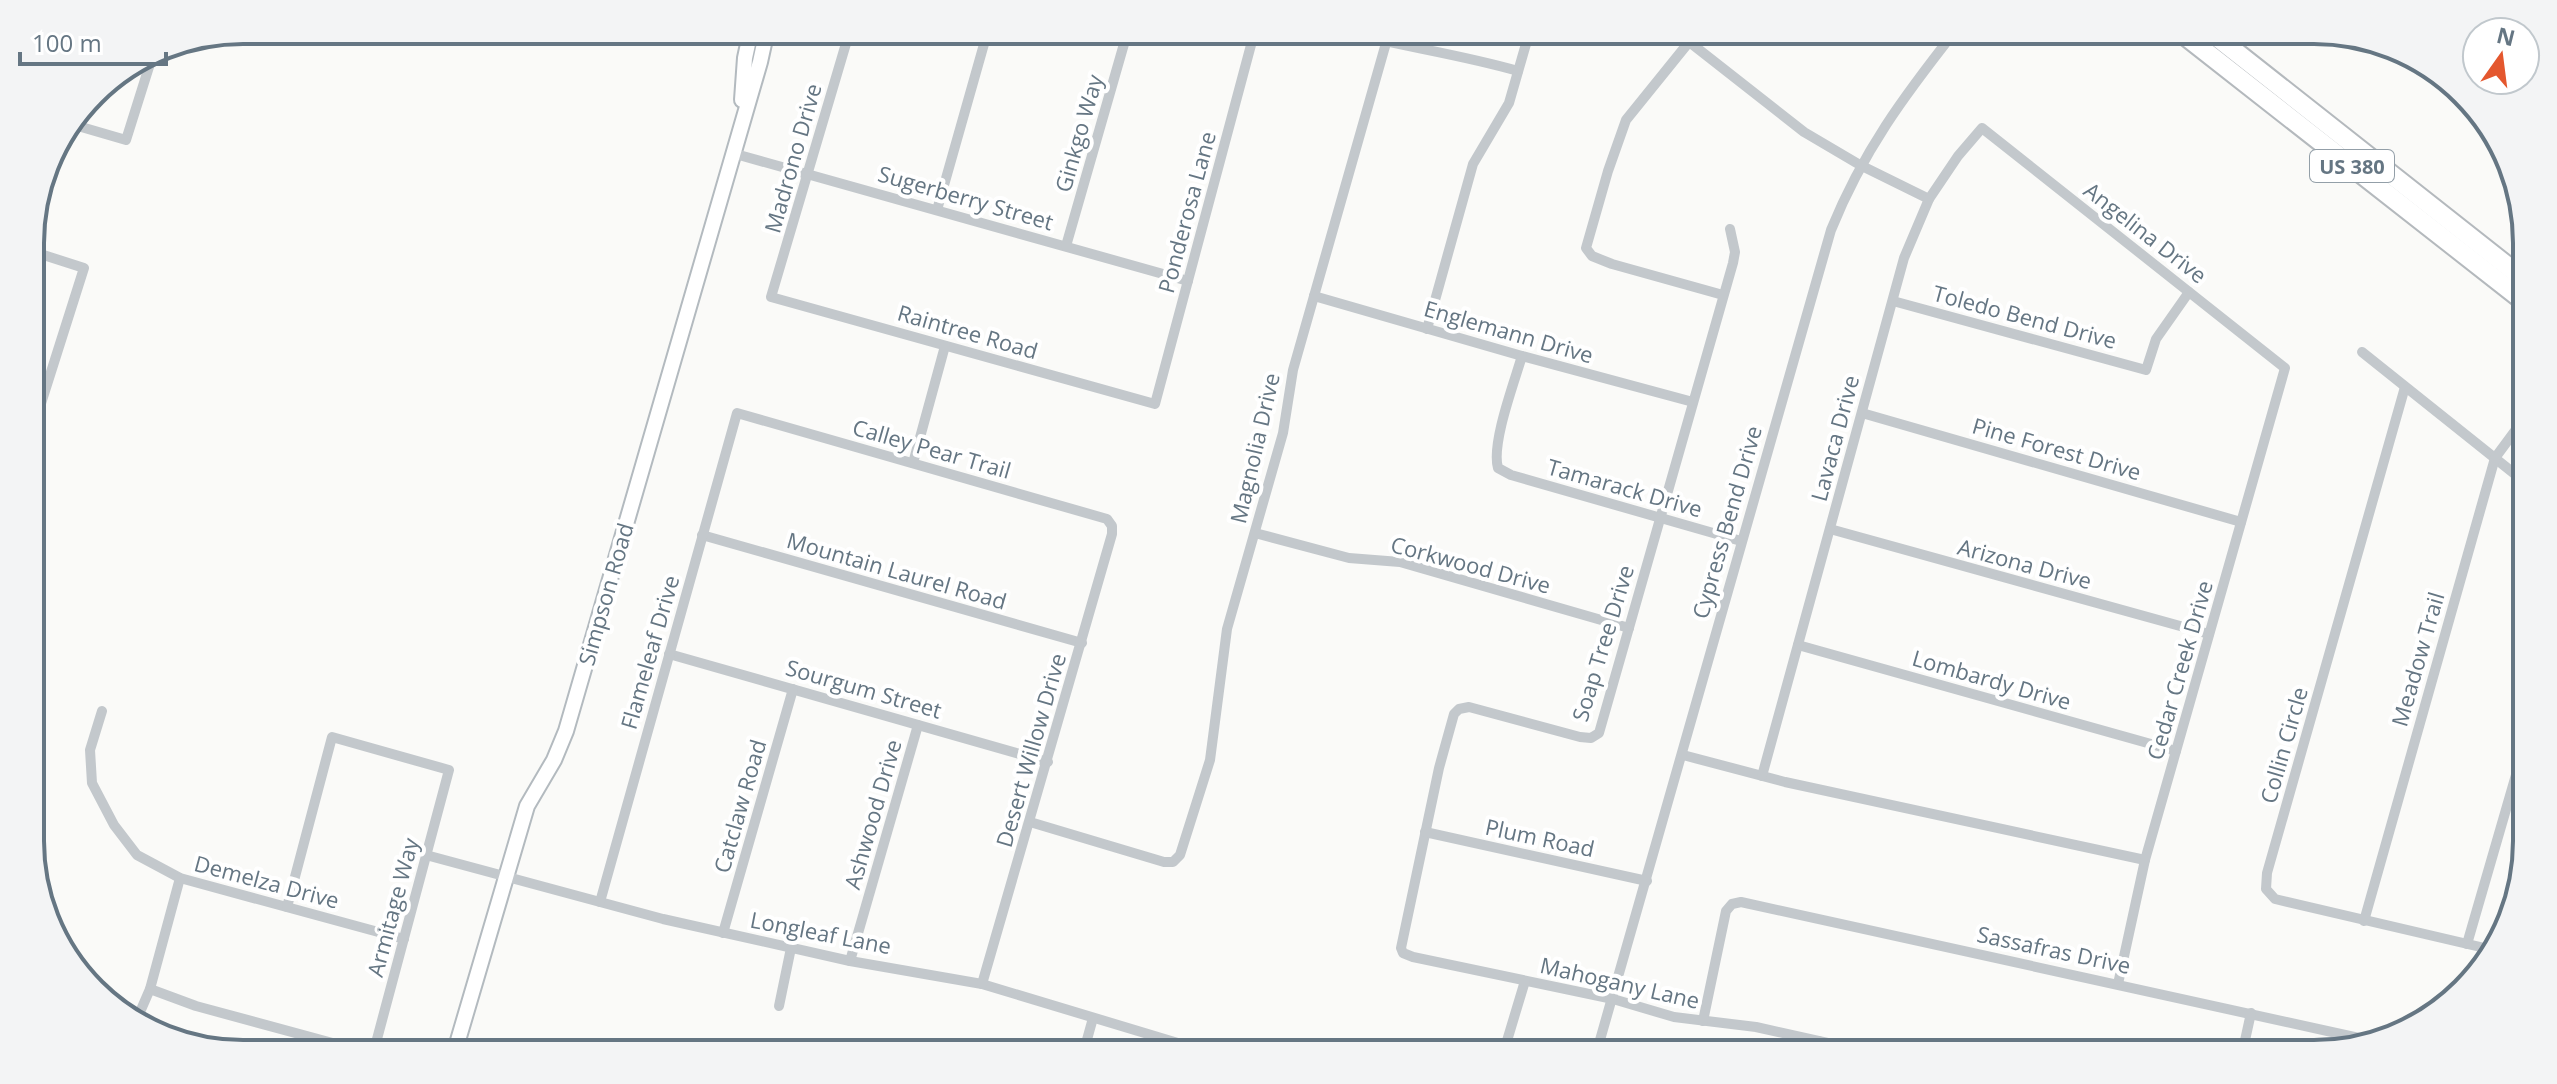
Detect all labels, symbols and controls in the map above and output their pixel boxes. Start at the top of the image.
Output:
scale bar [20,16,166,66]
north arrow [2461,16,2541,96]
text: N [2494,19,2518,52]
text: 100 m [32,26,102,59]
street label: Ginkgo Way [1047,70,1109,195]
street label: Madrono Drive [756,80,828,236]
street label: Ponderosa Lane [1150,128,1222,296]
road number: US 380 [2310,150,2394,182]
street label: Sugerberry Street [875,158,1057,236]
street label: Angelina Drive [2078,175,2214,289]
street label: Toledo Bend Drive [1930,277,2120,355]
street label: Englemann Drive [1421,293,1597,369]
street label: Raintree Road [894,297,1042,365]
street label: Magnolia Drive [1222,370,1286,526]
street label: Lavaca Drive [1803,372,1865,504]
street label: Pine Forest Drive [1969,410,2145,486]
street label: Calley Pear Trail [849,411,1015,485]
street label: Cypress Bend Drive [1684,422,1768,622]
street label: Tamarack Drive [1544,451,1706,523]
street label: Simpson Road [570,519,640,669]
street label: Mountain Laurel Road [784,524,1010,616]
street label: Corkwood Drive [1388,528,1554,600]
street label: Arizona Drive [1955,531,2095,595]
street label: Soap Tree Drive [1564,561,1640,725]
street label: Flameleaf Drive [613,571,685,733]
street label: Cedar Creek Drive [2139,577,2219,763]
street label: Meadow Trail [2384,588,2450,730]
street label: Lombardy Drive [1909,642,2075,716]
street label: Desert Willow Drive [988,649,1072,851]
street label: Sourgum Street [783,651,946,725]
street label: Collin Circle [2252,683,2314,807]
street label: Catclaw Road [706,736,772,876]
street label: Ashwood Drive [836,736,908,892]
street label: Plum Road [1483,811,1597,863]
street label: Armitage Way [359,833,425,980]
street label: Demelza Drive [191,847,343,915]
street label: Longleaf Lane [748,904,894,960]
street label: Sassafras Drive [1975,918,2133,980]
street label: Mahogany Lane [1537,949,1703,1015]

